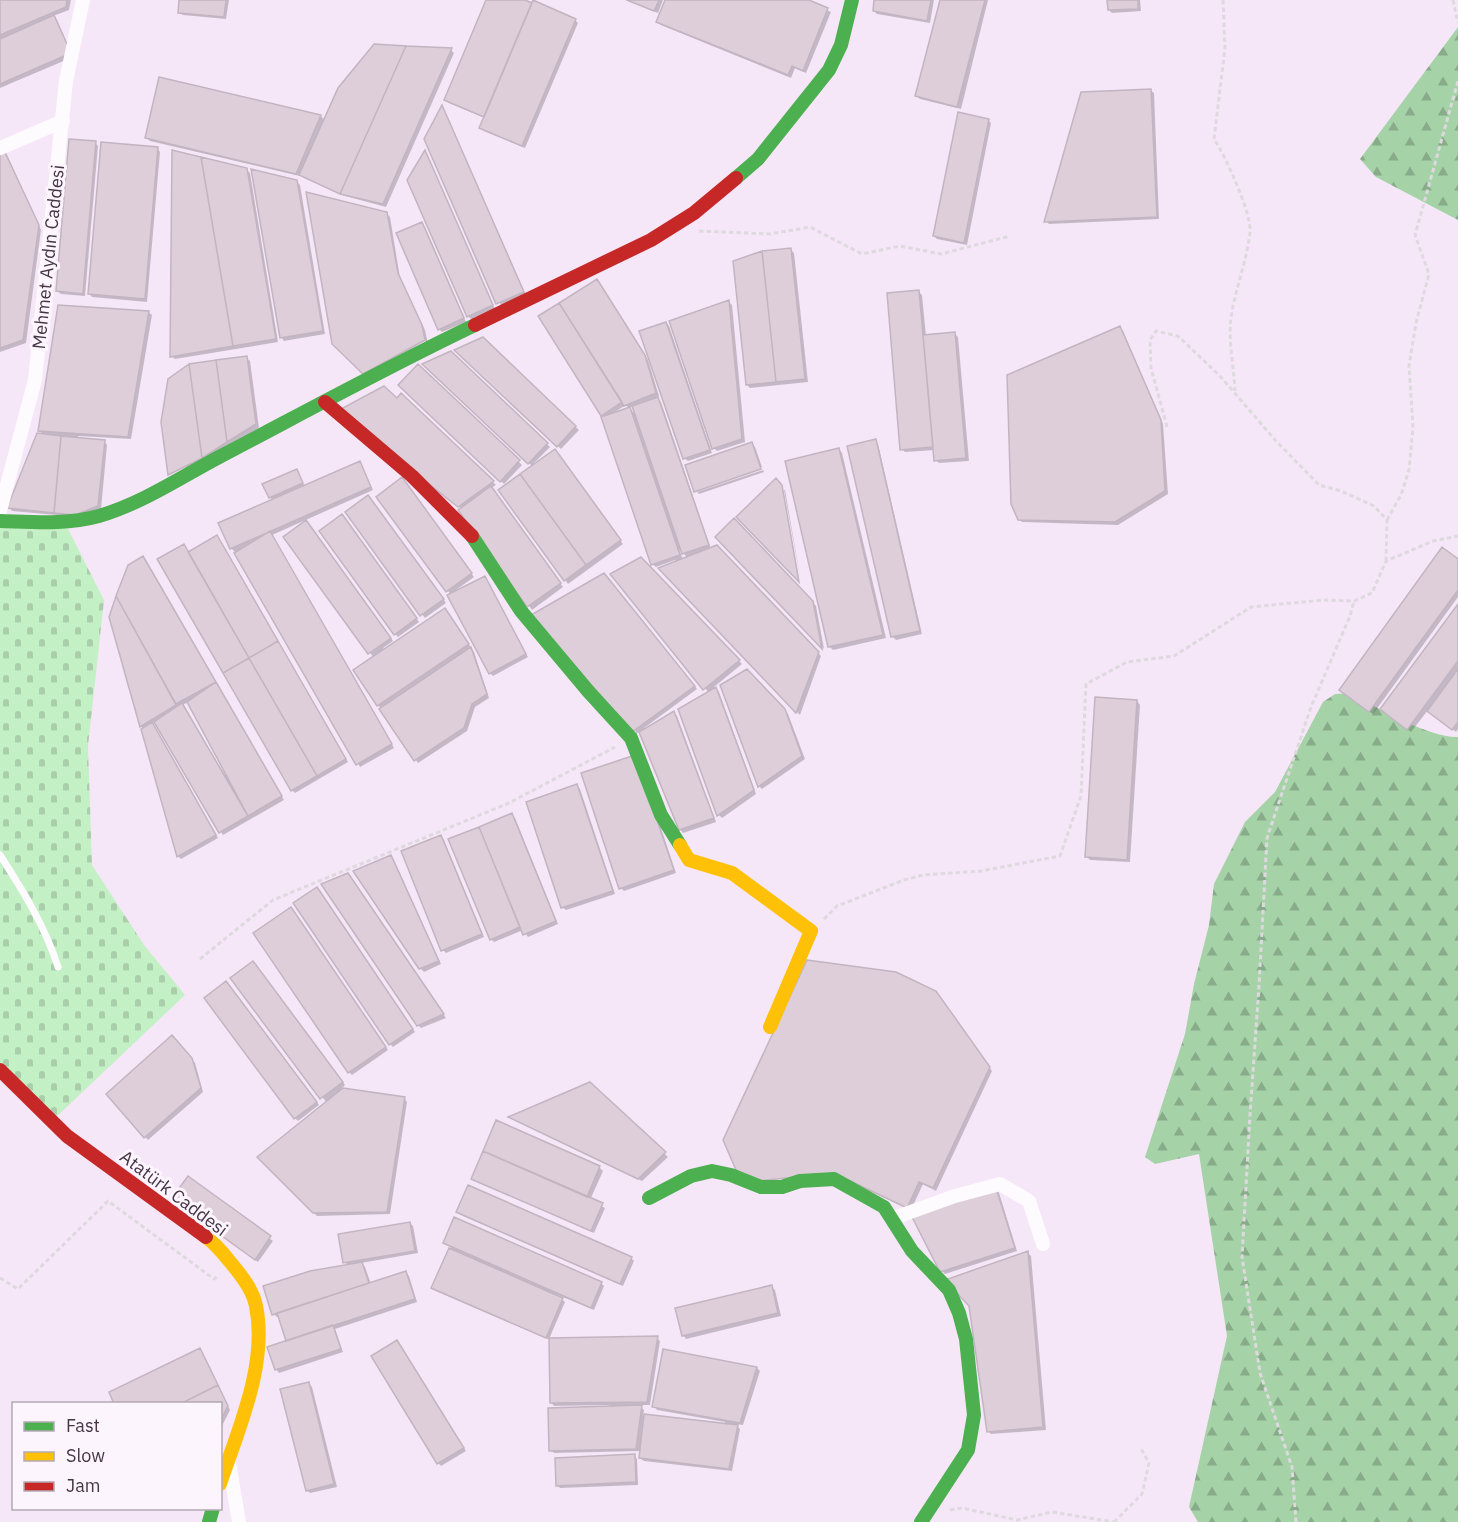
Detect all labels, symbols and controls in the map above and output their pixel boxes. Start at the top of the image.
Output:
street label: Mehmet Aydın Caddesi [27,164,69,350]
street label: Atatürk Caddesi [116,1145,232,1241]
legend [12,1402,222,1510]
text: Fast [66,1414,100,1437]
text: Slow [66,1444,105,1467]
text: Jam [66,1474,101,1497]

